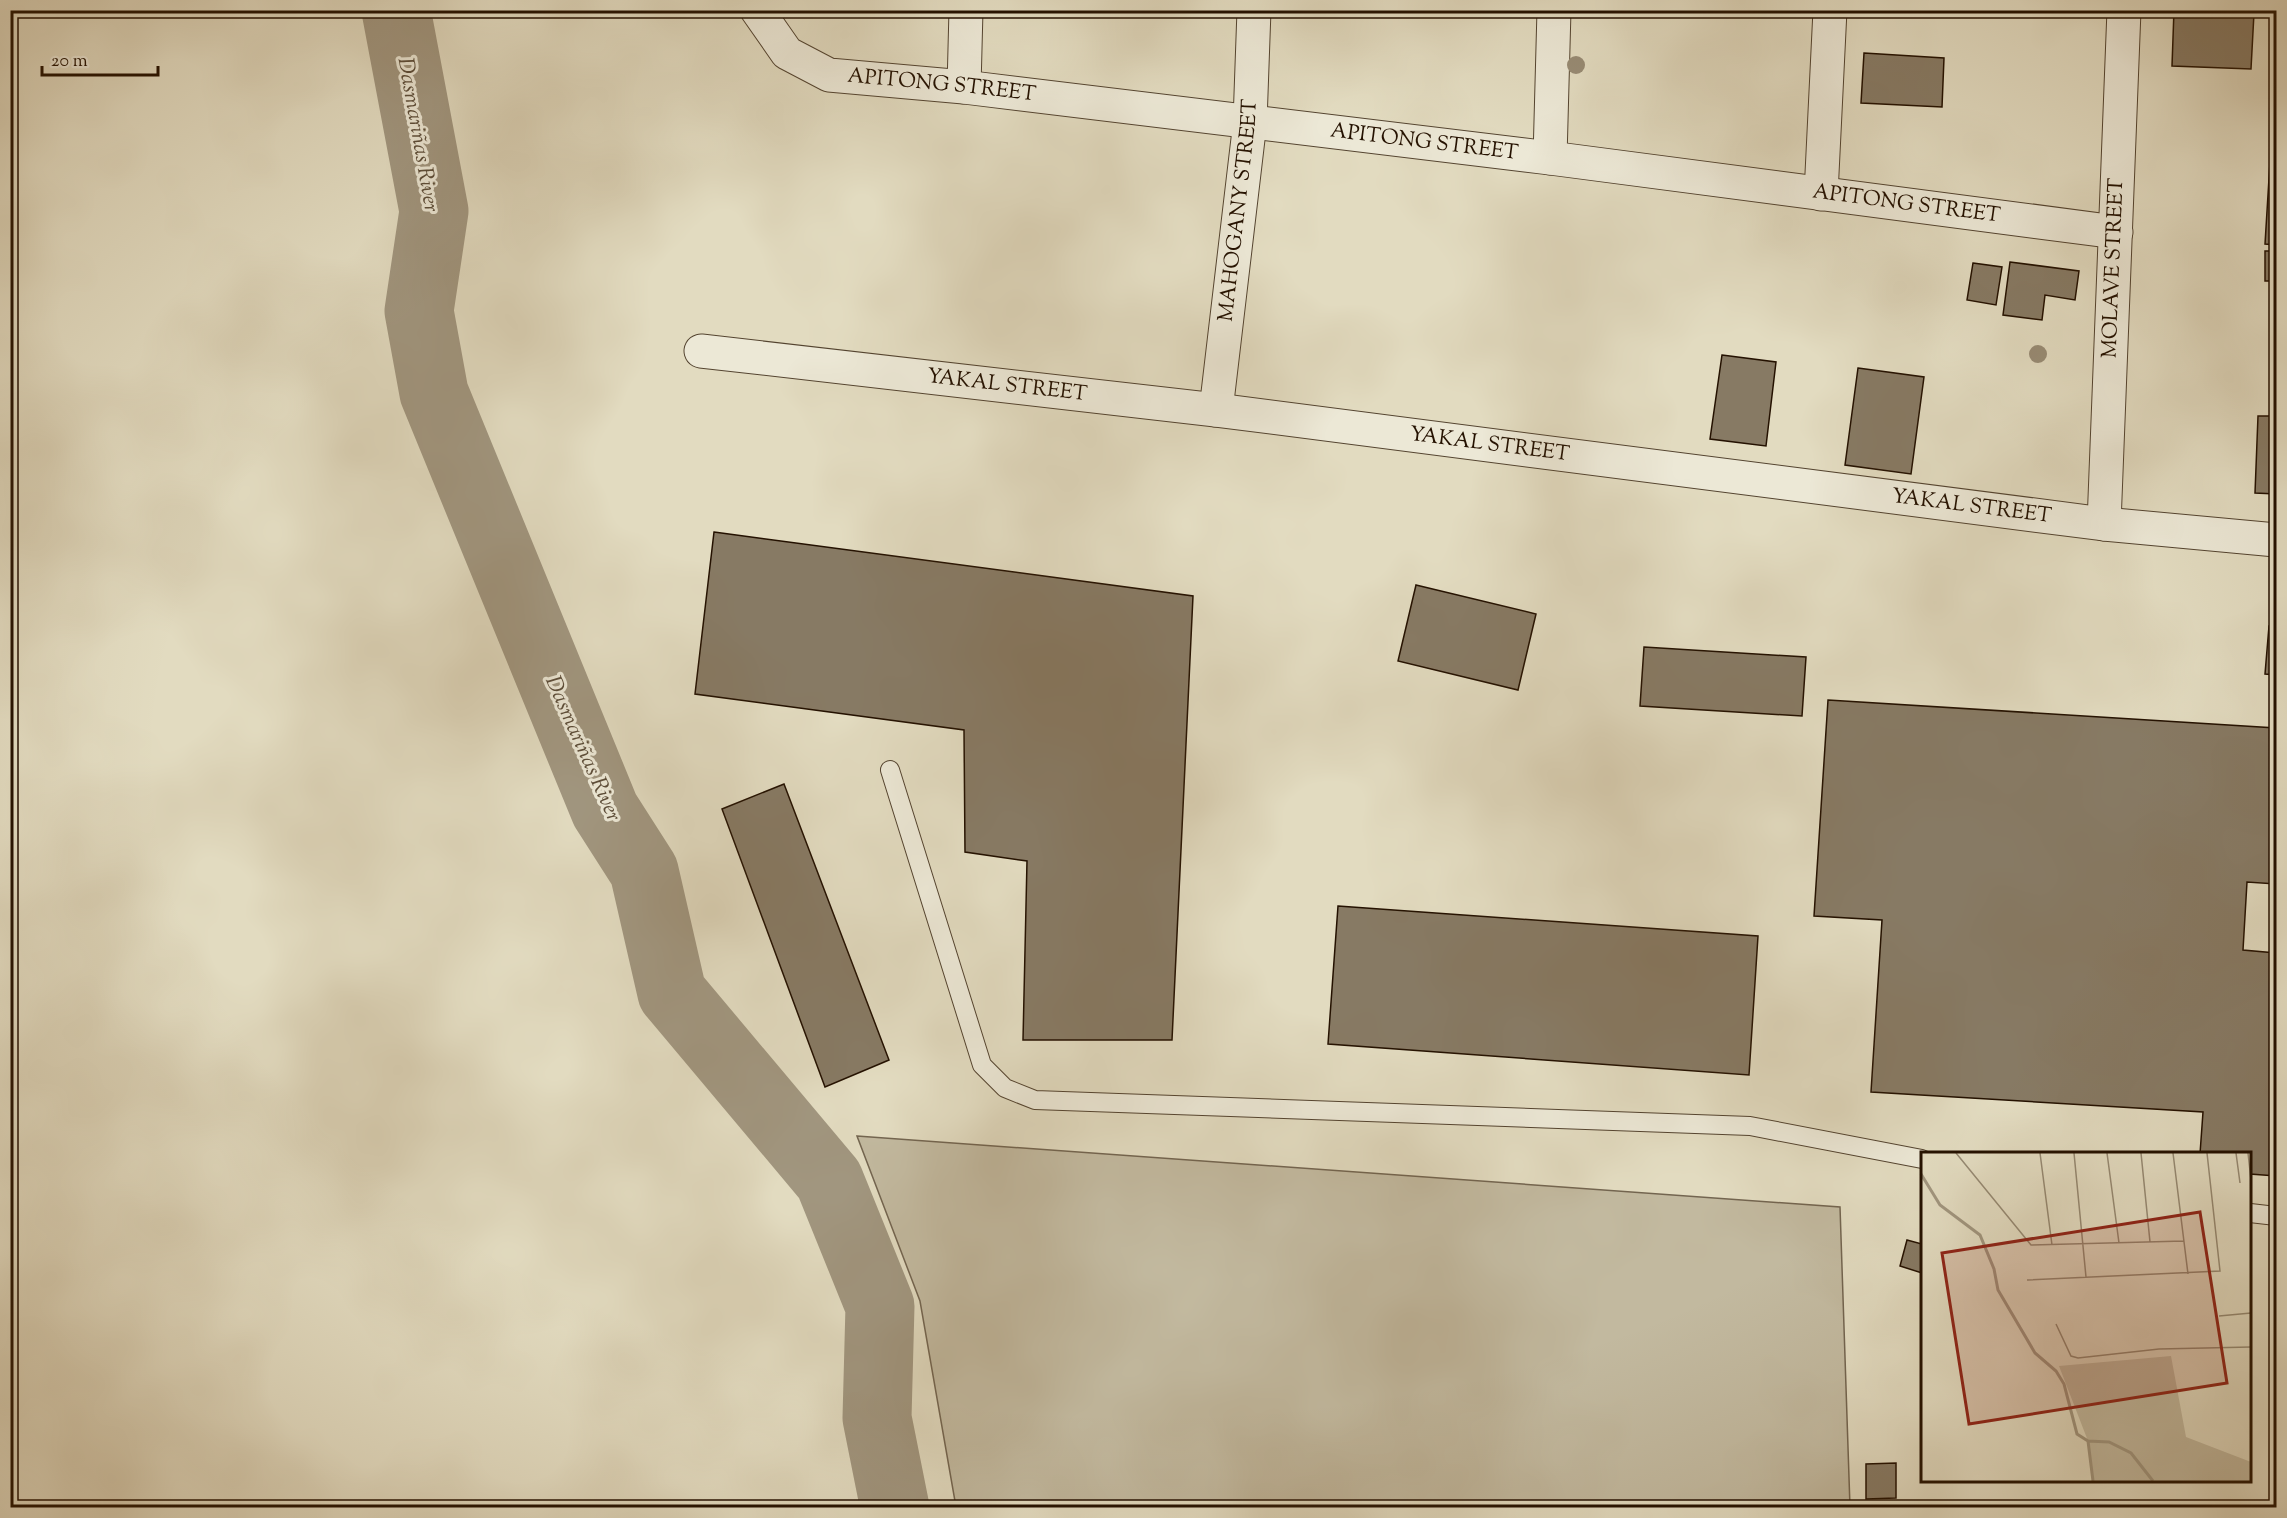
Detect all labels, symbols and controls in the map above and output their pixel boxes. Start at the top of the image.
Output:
scale bar [42,39,158,77]
text: 20 m [51,49,88,75]
water label: Dasmariñas River [388,55,446,215]
street label: APITONG STREET [846,62,1038,111]
street label: MAHOGANY STREET [1212,98,1266,323]
street label: APITONG STREET [1329,116,1520,169]
street label: APITONG STREET [1811,177,2002,232]
street label: MOLAVE STREET [2095,177,2132,359]
street label: YAKAL STREET [925,362,1089,410]
street label: YAKAL STREET [1408,420,1571,470]
street label: YAKAL STREET [1890,482,2053,532]
water label: Dasmariñas River [536,671,629,827]
inset map [1921,1152,2251,1482]

